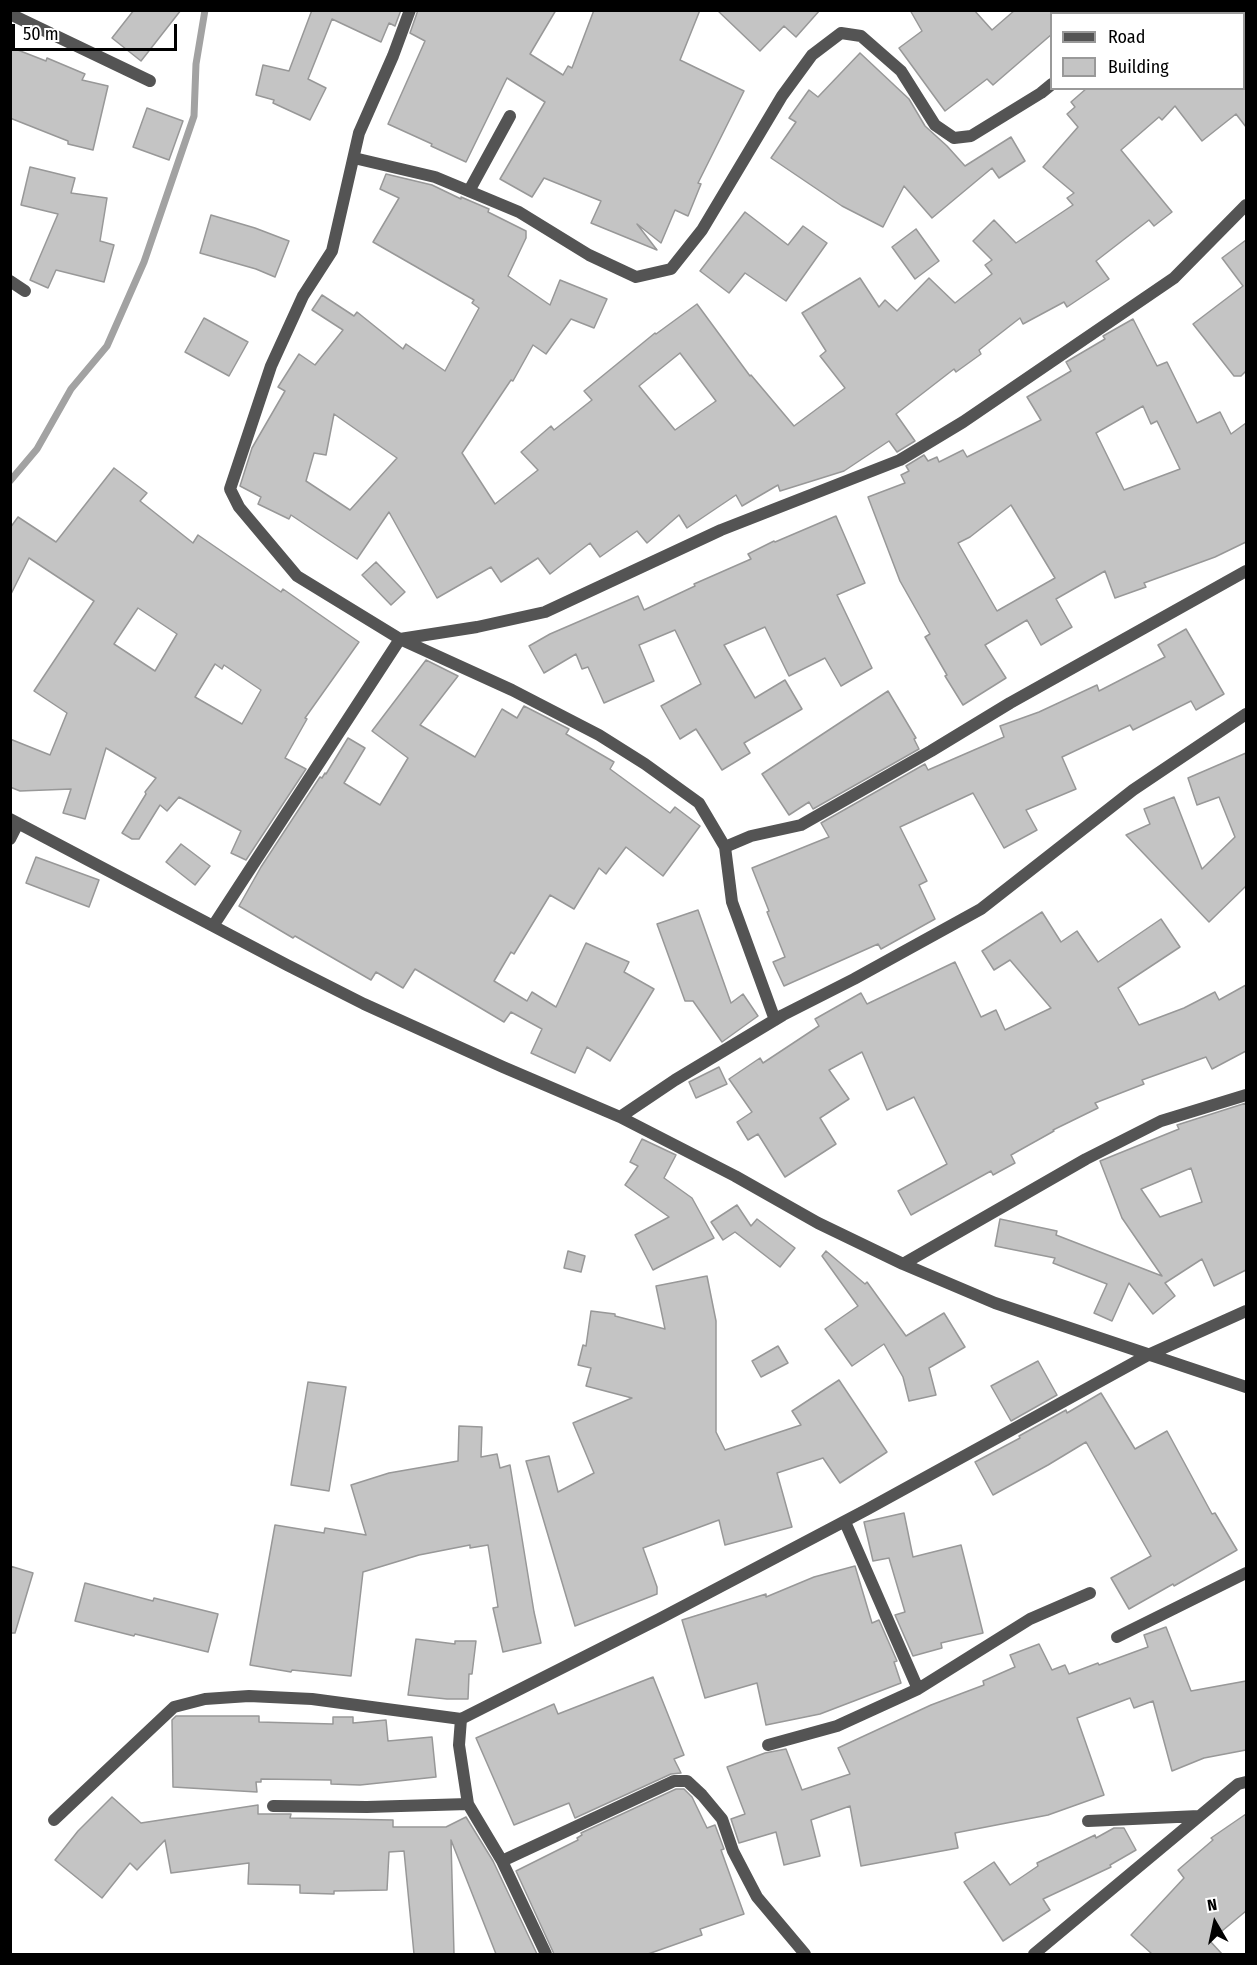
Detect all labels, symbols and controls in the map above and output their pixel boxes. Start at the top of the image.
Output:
scale bar [15,12,180,50]
legend [1050,12,1245,90]
text: 50 m [23,23,59,45]
text: Road [1108,26,1145,48]
text: Building [1108,56,1169,78]
north arrow [1185,1893,1245,1953]
text: N [1206,1895,1218,1915]

